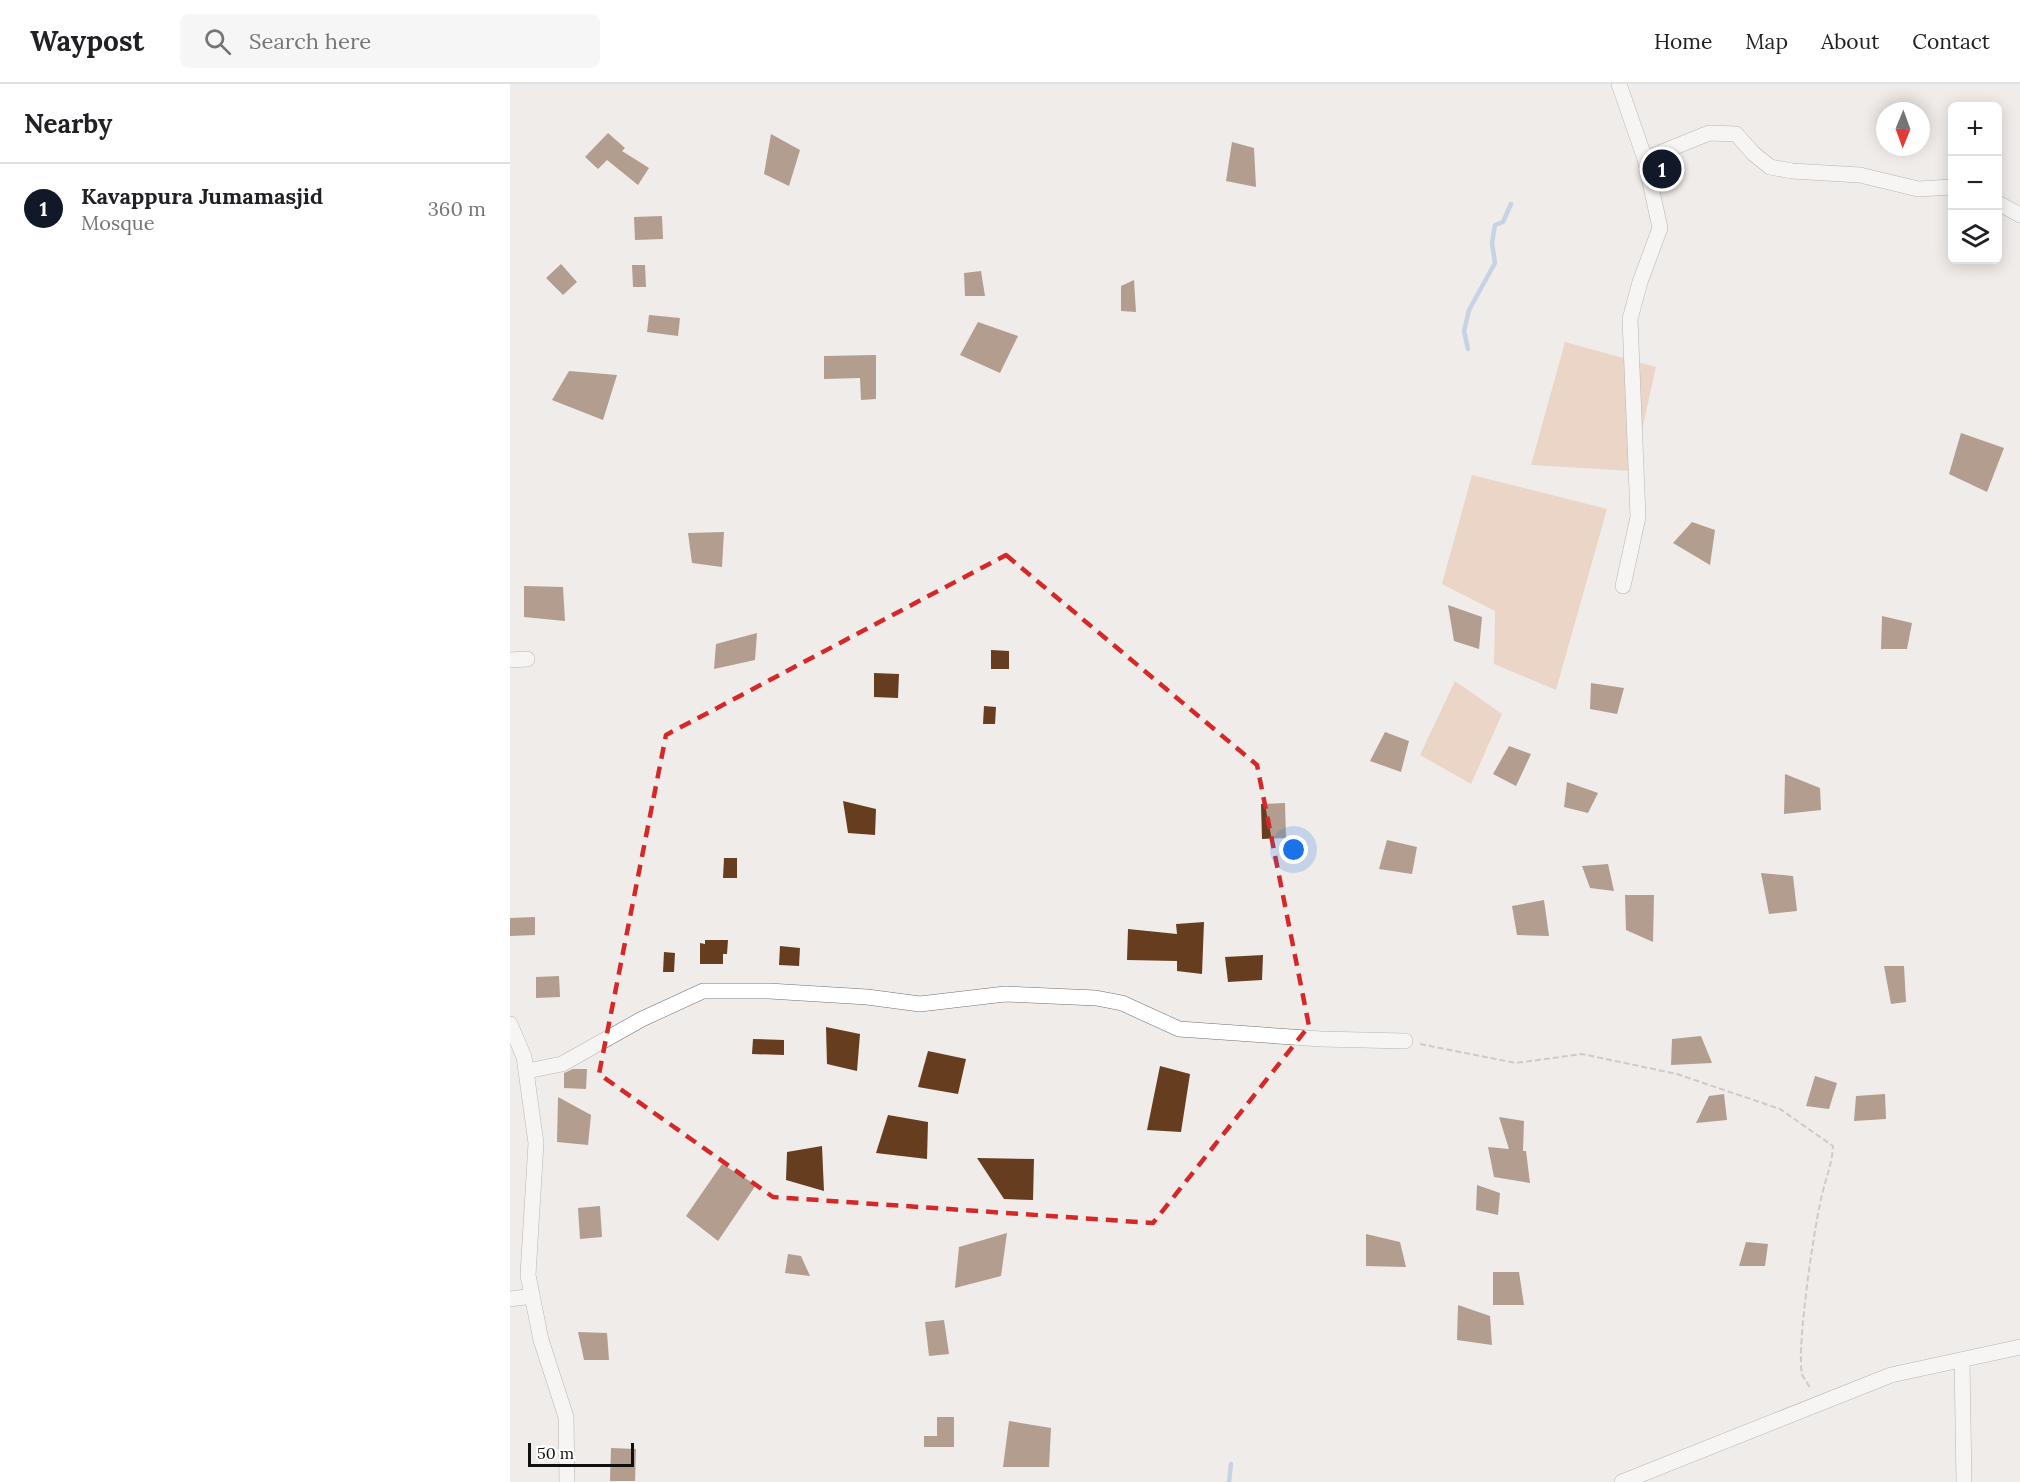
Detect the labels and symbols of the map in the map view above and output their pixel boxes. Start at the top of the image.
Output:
north arrow [1876,102,1930,156]
pin: 1 [1642,146,1682,191]
your location [1279,835,1308,864]
scale bar [528,1440,634,1468]

